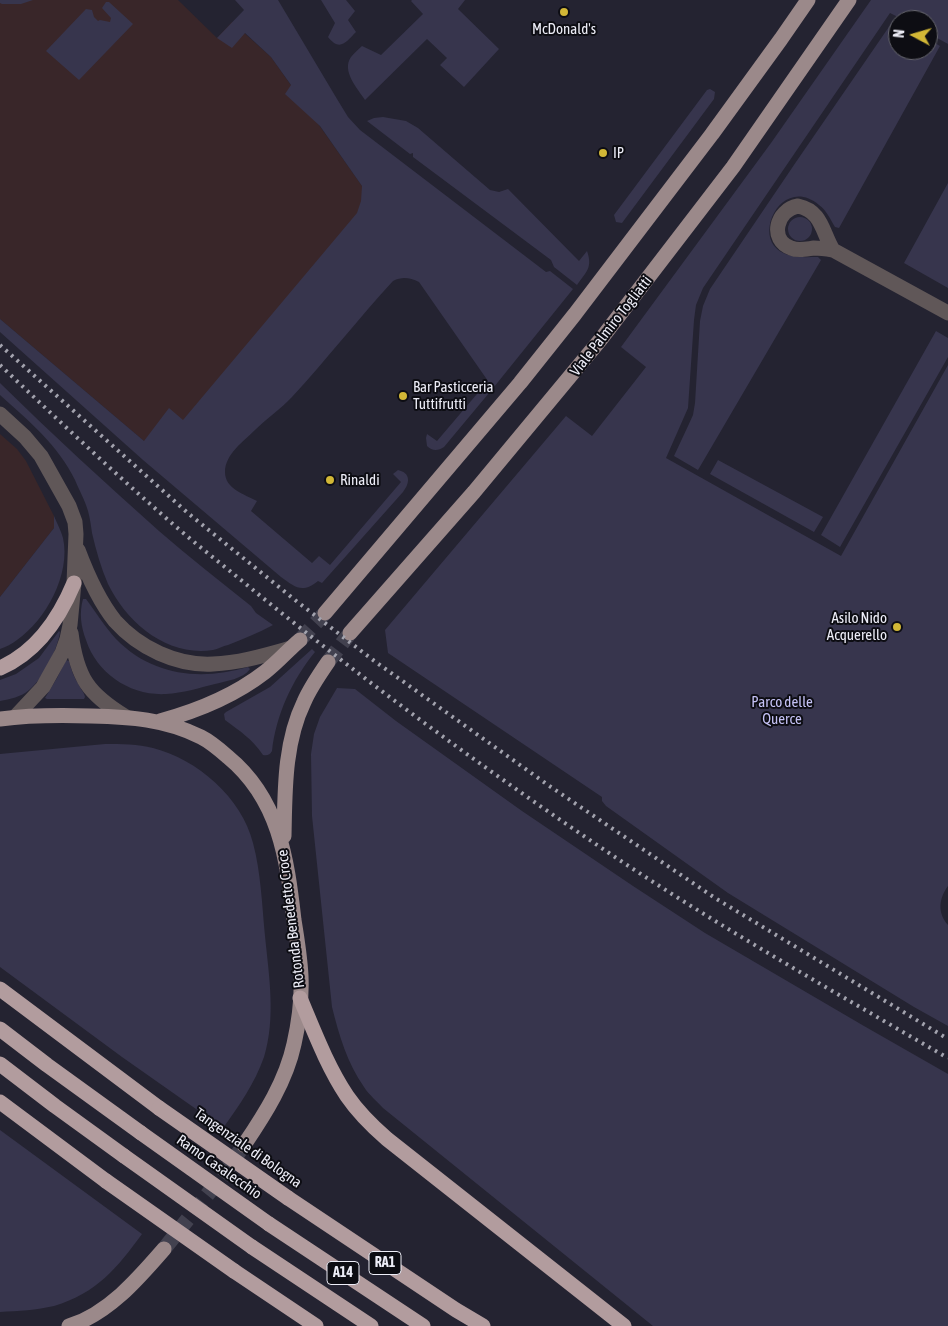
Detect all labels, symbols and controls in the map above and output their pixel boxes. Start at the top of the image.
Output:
marker: McDonald's [558,6,570,18]
north arrow [888,10,938,60]
place label: McDonald's [532,20,596,38]
text: N [891,29,907,38]
place label: IP [613,144,624,162]
marker: IP [597,147,609,159]
street label: Viale Palmiro Togliatti [566,272,656,380]
place label: Bar Pasticceria Tuttifrutti [413,378,493,413]
marker: Bar Pasticceria Tuttifrutti [397,390,409,402]
place label: Rinaldi [340,471,380,489]
marker: Rinaldi [324,474,336,486]
place label: Asilo Nido Acquerello [827,609,887,644]
marker: Asilo Nido Acquerello [891,621,903,633]
park label: Parco delle Querce [751,693,813,728]
street label: Rotonda Benedetto Croce [274,849,308,989]
street label: Tangenziale di Bologna [191,1104,305,1192]
street label: Ramo Casalecchio [173,1131,265,1203]
road number: RA1 [369,1252,401,1274]
road number: A14 [327,1262,359,1284]

